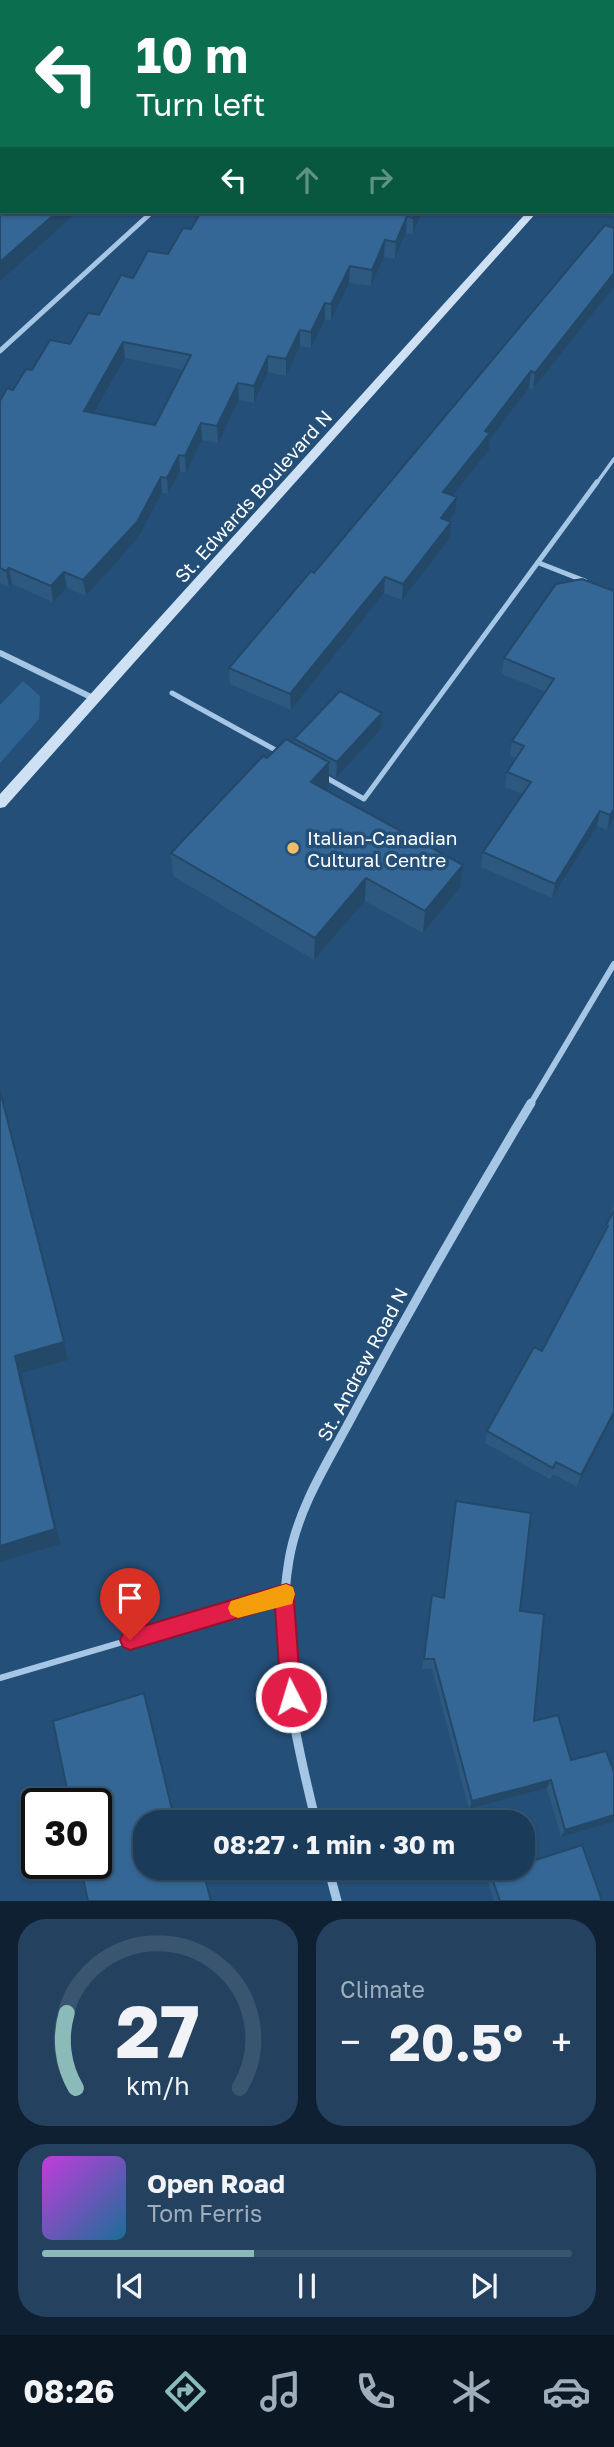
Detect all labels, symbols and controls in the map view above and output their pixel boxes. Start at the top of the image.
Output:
text: 10 m [136,25,248,84]
icon: left [21,28,112,119]
text: Turn left [136,85,265,123]
icon: left [215,161,253,199]
icon: ahead [288,161,326,199]
icon: right [361,161,399,199]
street label: St. Edwards Boulevard N [170,405,336,587]
place label: Italian-Canadian Cultural Centre [307,826,457,871]
marker: Italian-Canadian Cultural Centre [285,840,301,856]
street label: St. Andrew Road N [312,1283,412,1445]
pin [100,1568,160,1640]
icon: arrive [111,1579,149,1617]
position arrow [254,1660,328,1734]
speed limit sign: 30 [21,1788,112,1879]
text: 08:27 · 1 min · 30 m [213,1829,455,1860]
text: Climate [340,1975,425,2003]
text: 27 [116,1988,200,2075]
text: 20.5° [389,2010,523,2072]
text: − [340,2019,361,2064]
text: + [551,2019,572,2064]
text: km/h [126,2070,190,2101]
text: Open Road [147,2168,285,2199]
text: Tom Ferris [147,2199,262,2227]
icon: previous [111,2267,149,2305]
icon: pause [288,2267,326,2305]
icon: next [465,2267,503,2305]
icon: directions [161,2367,210,2416]
icon: music [256,2367,305,2416]
icon: phone [351,2367,400,2416]
icon: climate [447,2367,496,2416]
icon: car [542,2367,591,2416]
text: 08:26 [23,2372,115,2410]

